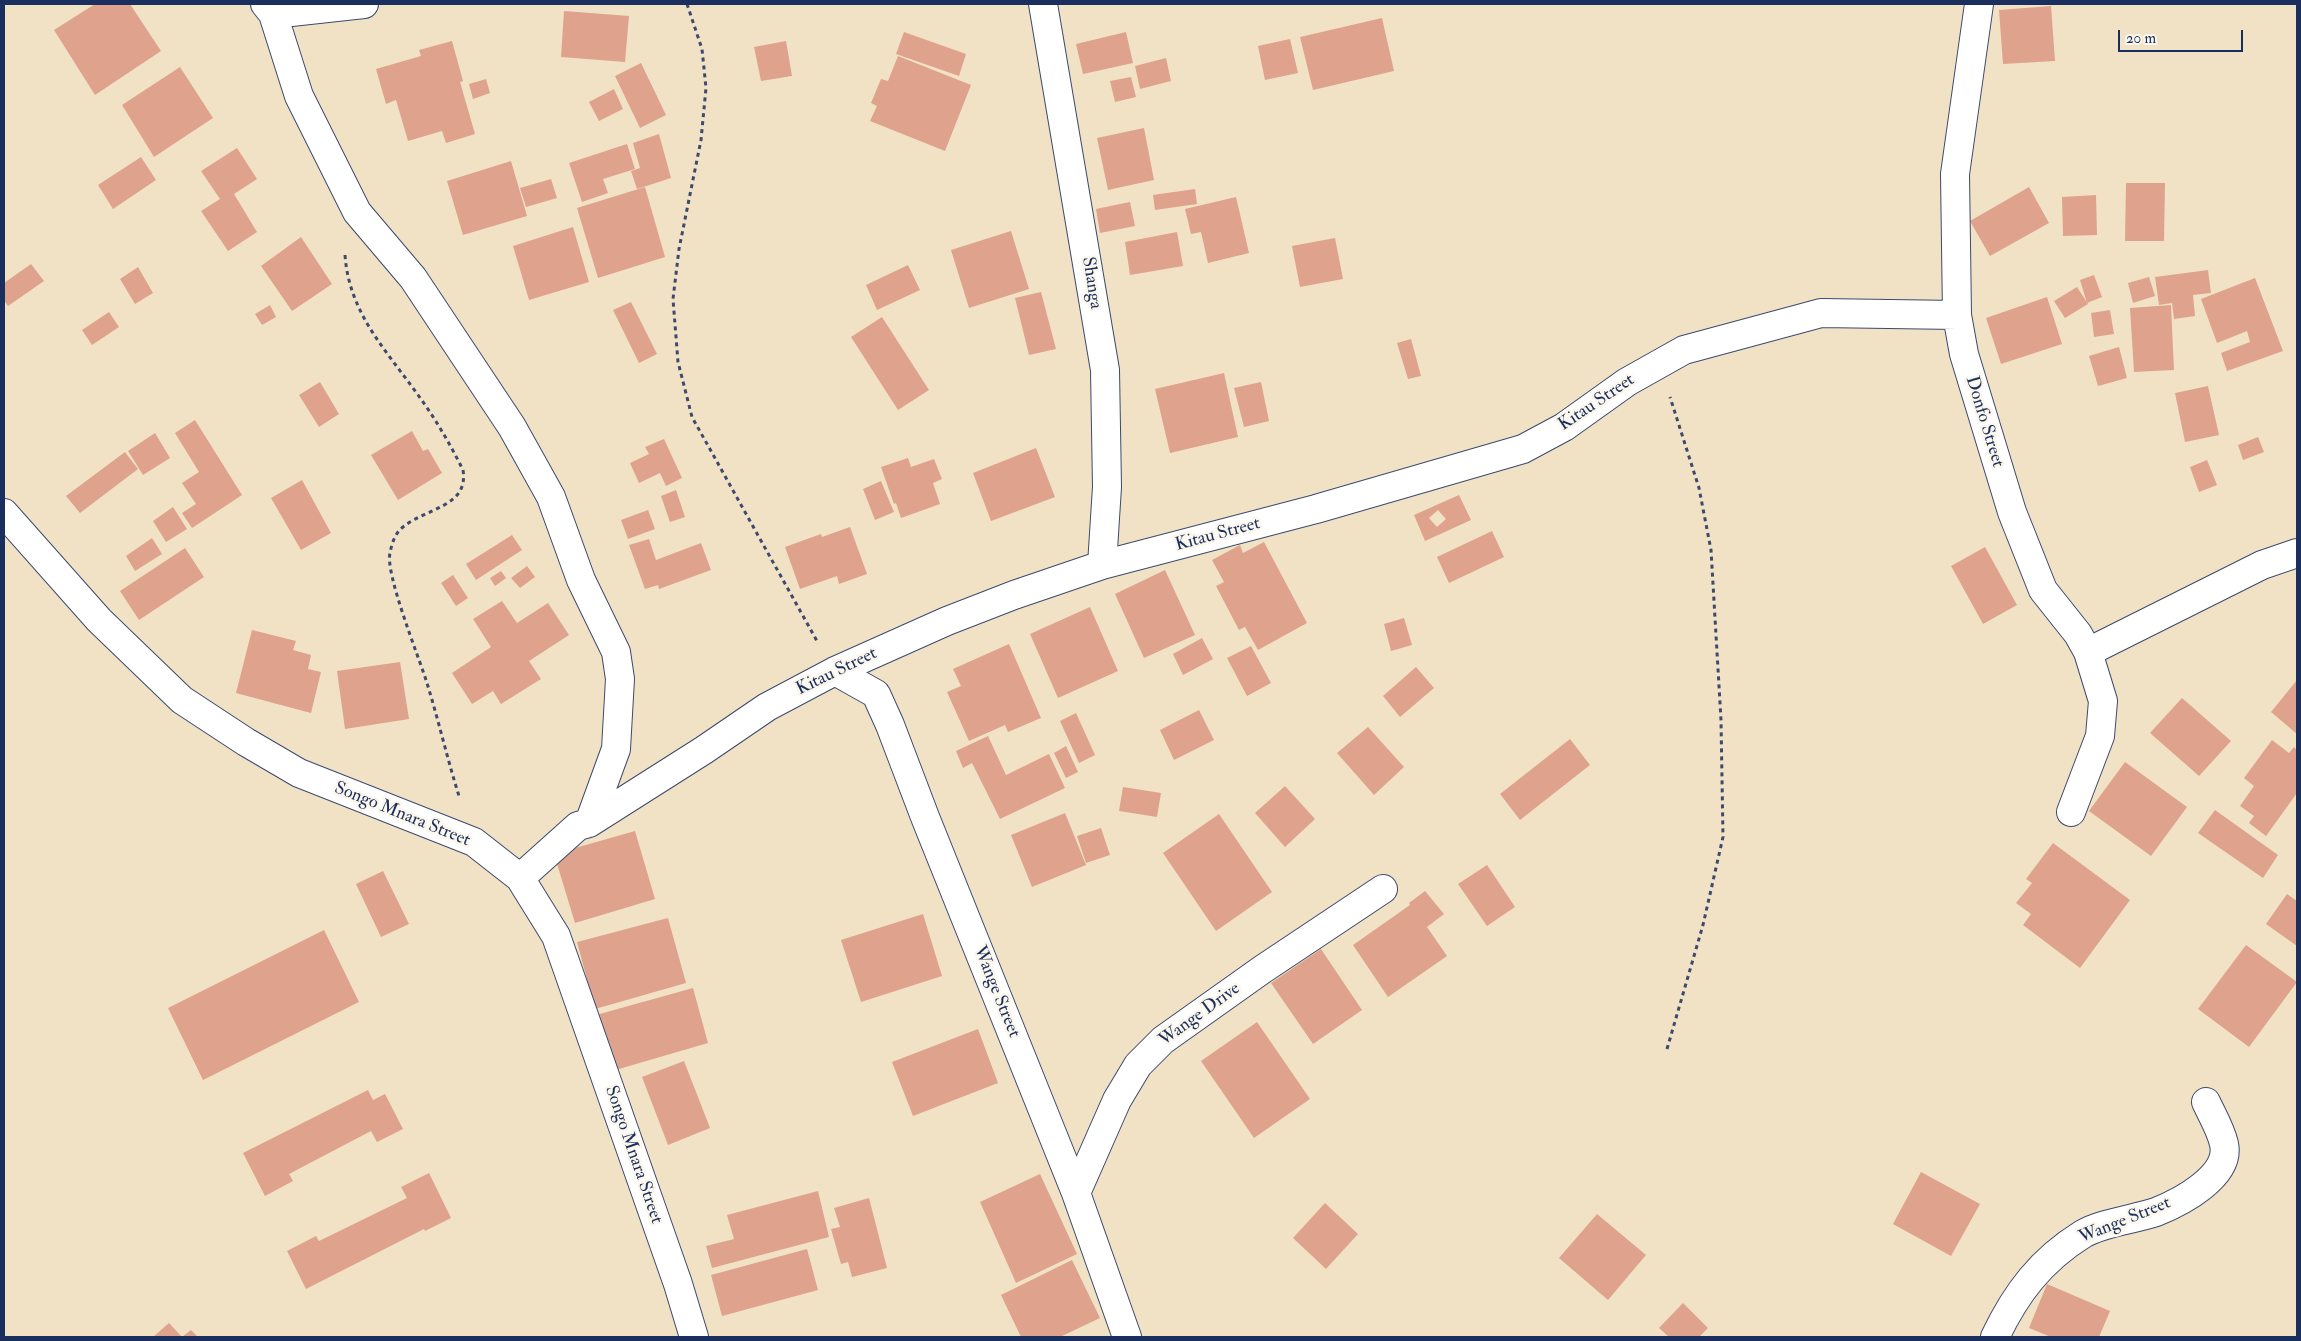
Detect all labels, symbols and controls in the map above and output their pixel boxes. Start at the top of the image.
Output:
scale bar [2121,20,2246,52]
text: 20 m [2126,29,2156,48]
street label: Shanga [1076,255,1106,311]
street label: Kitau Street [1555,370,1639,436]
street label: Donfo Street [1960,374,2008,470]
street label: Kitau Street [1173,513,1263,557]
street label: Kitau Street [793,643,881,701]
street label: Songo Mnara Street [331,778,473,852]
street label: Wange Street [968,943,1024,1041]
street label: Wange Drive [1155,978,1245,1052]
street label: Songo Mnara Street [599,1083,667,1227]
street label: Wange Street [2076,1193,2174,1249]

